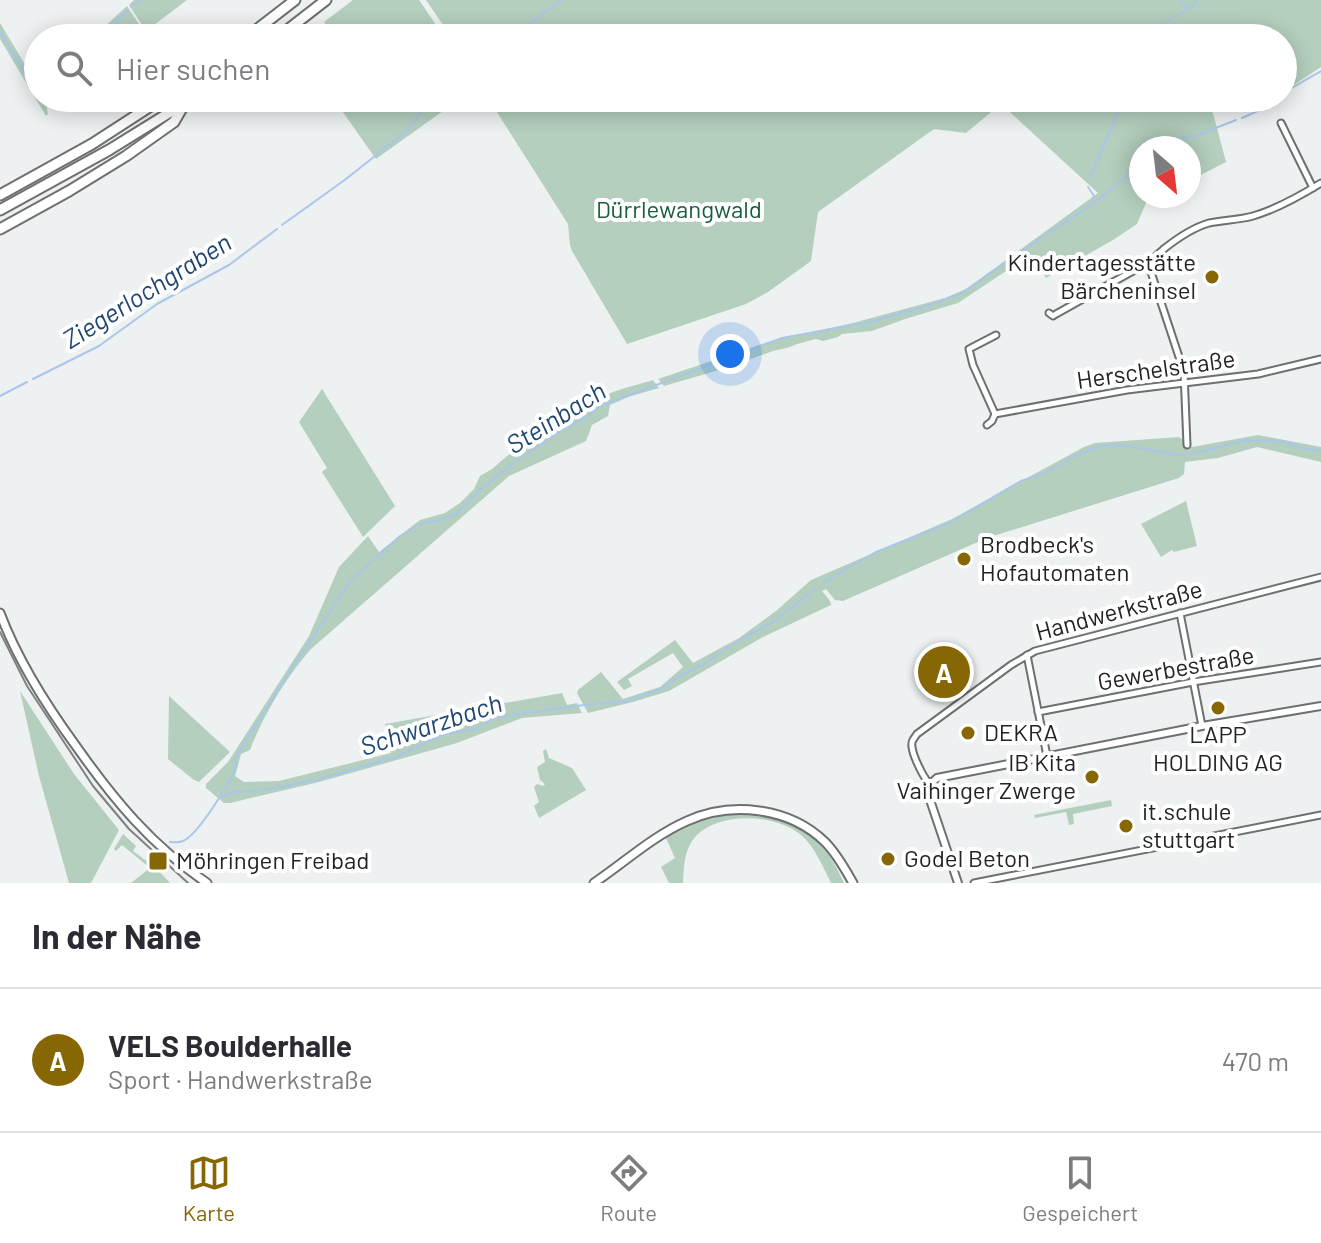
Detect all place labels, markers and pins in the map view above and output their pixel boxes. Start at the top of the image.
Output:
place label: Kindertagesstätte Bärcheninsel [1007,247,1196,304]
marker: Kindertagesstätte Bärcheninsel [1203,268,1221,286]
place label: Brodbeck's Hofautomaten [980,529,1129,586]
marker: Brodbeck's Hofautomaten [955,550,973,568]
pin: A [918,642,970,702]
marker: LAPP HOLDING AG [1209,699,1227,717]
place label: DEKRA [984,717,1058,746]
place label: LAPP HOLDING AG [1153,719,1283,776]
marker: DEKRA [959,724,977,742]
place label: IB Kita Vaihinger Zwerge [897,747,1076,804]
marker: IB Kita Vaihinger Zwerge [1083,768,1101,786]
place label: it.schule stuttgart [1142,796,1235,853]
marker: it.schule stuttgart [1117,817,1135,835]
place label: Godel Beton [904,843,1030,872]
place label: Möhringen Freibad [176,845,369,874]
marker: Möhringen Freibad [147,850,169,872]
marker: Godel Beton [879,850,897,868]

